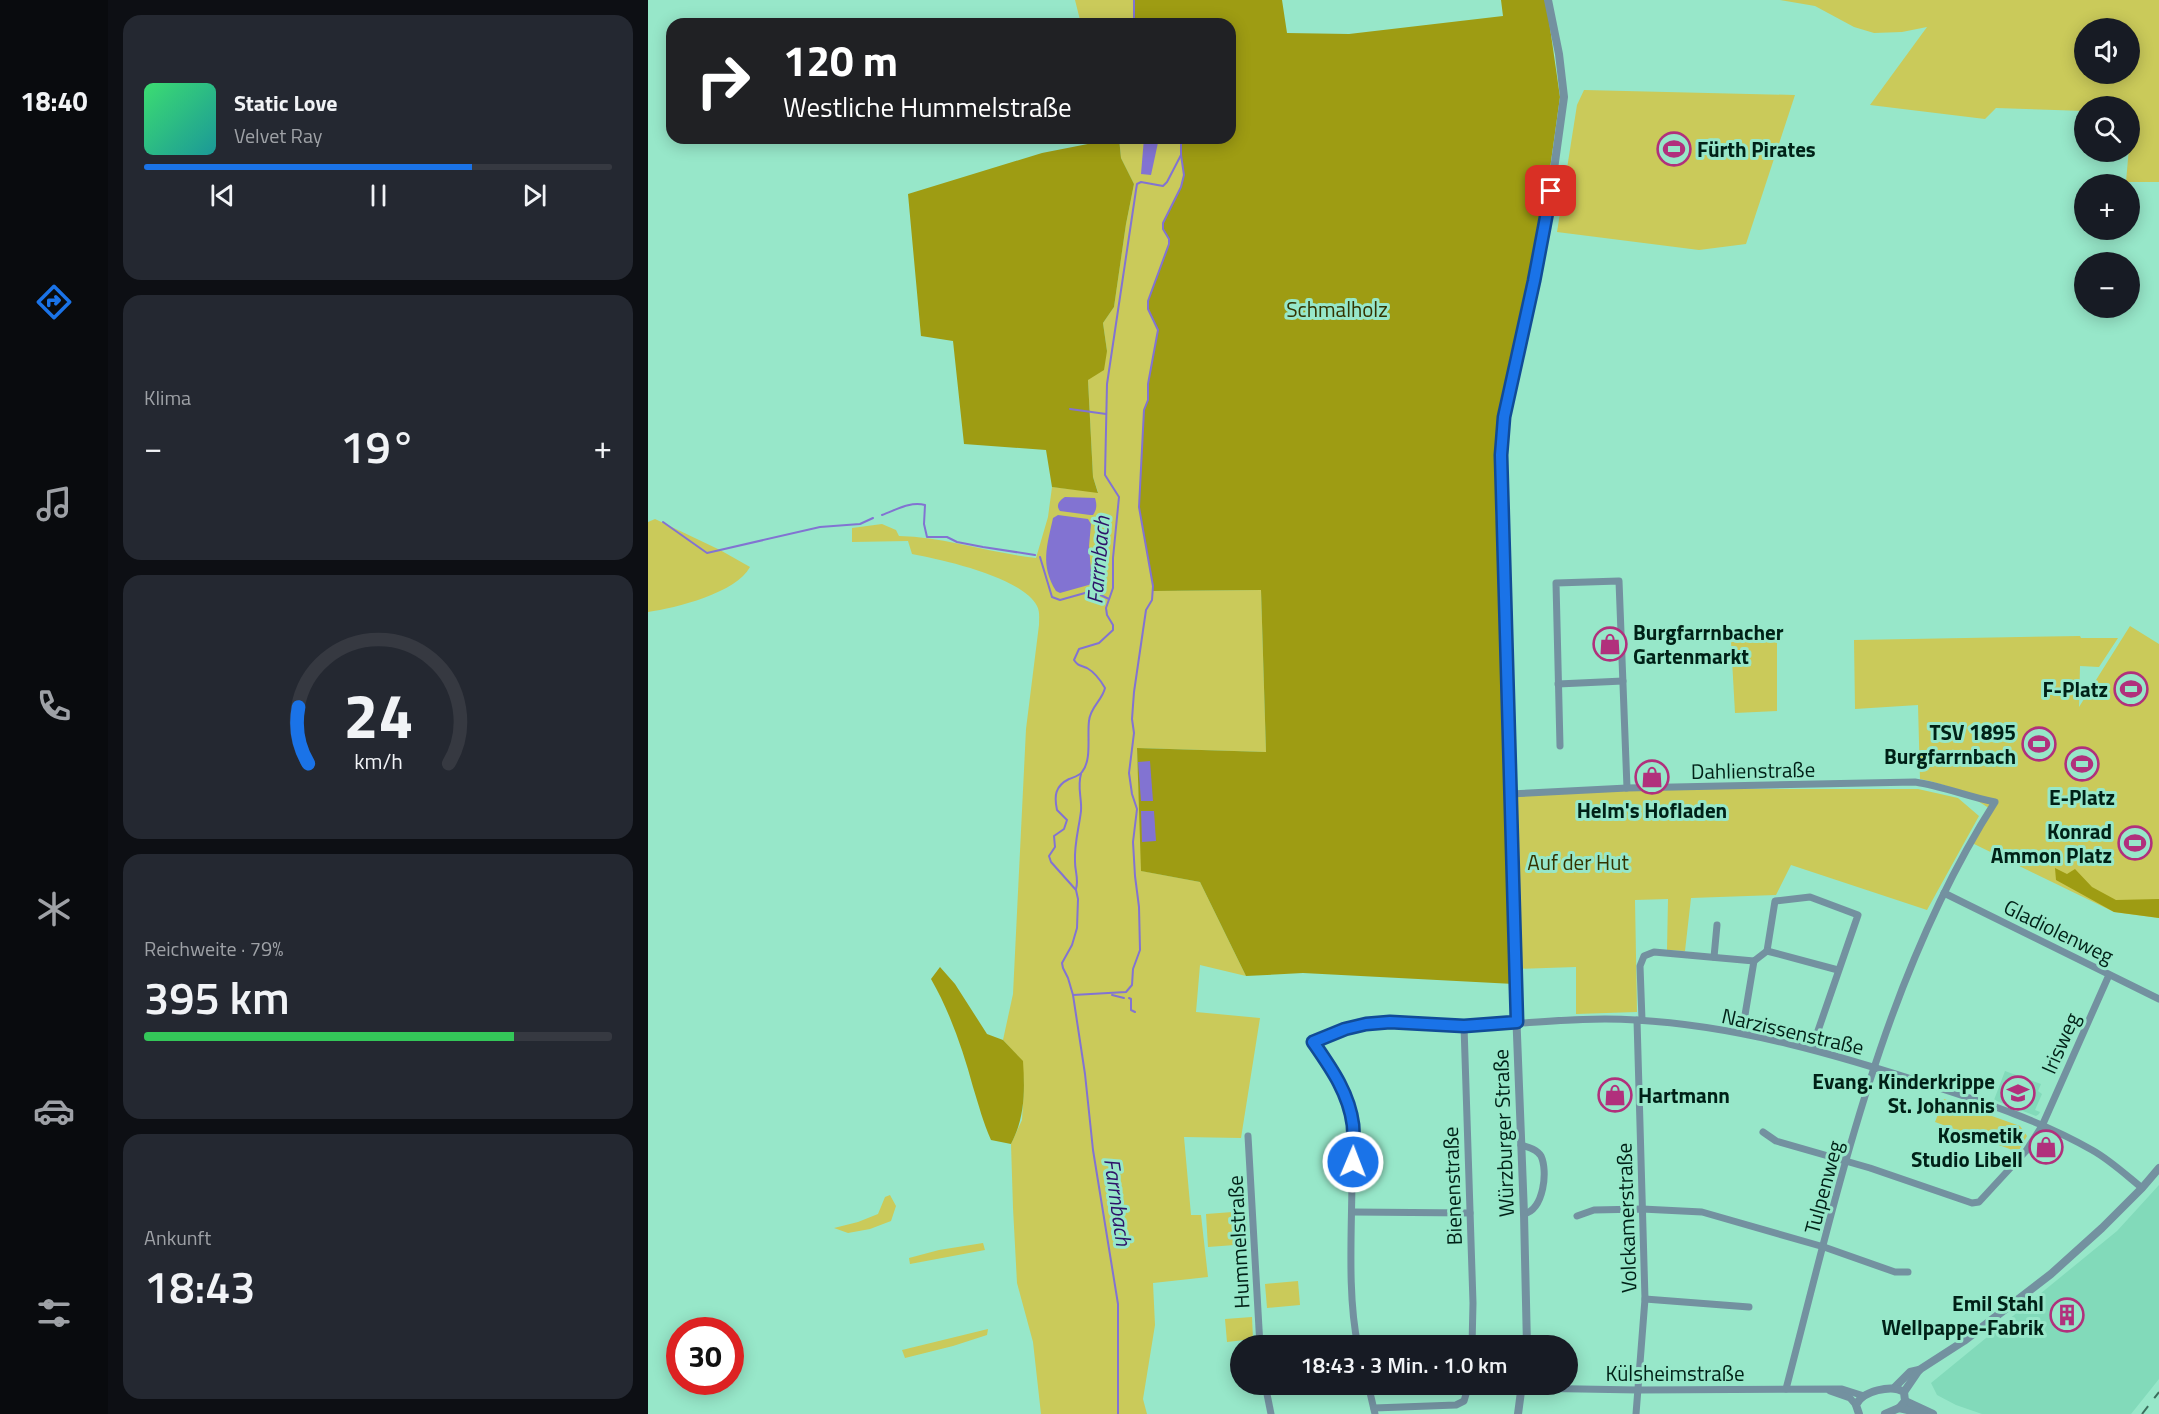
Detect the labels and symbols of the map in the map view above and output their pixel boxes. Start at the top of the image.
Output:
sports icon: Fürth Pirates [1656,131,1692,167]
place label: Fürth Pirates [1697,133,1816,165]
pin [1525,165,1576,216]
park label: Schmalholz [1286,293,1388,325]
water label: Farrnbach [1077,514,1119,605]
place label: Burgfarrnbacher Gartenmarkt [1633,616,1784,672]
shop icon: Burgfarrnbacher Gartenmarkt [1592,626,1628,662]
sports icon: F-Platz [2113,671,2149,707]
place label: F-Platz [2043,673,2108,705]
place label: TSV 1895 Burgfarrnbach [1884,716,2016,772]
sports icon: TSV 1895 Burgfarrnbach [2021,726,2057,762]
sports icon: E-Platz [2064,746,2100,782]
street label: Dahlienstraße [1691,753,1815,787]
shop icon: Helm's Hofladen [1634,759,1670,795]
place label: E-Platz [2049,781,2115,813]
place label: Helm's Hofladen [1577,794,1727,826]
place label: Konrad Ammon Platz [1991,815,2112,871]
sports icon: Konrad Ammon Platz [2117,825,2153,861]
park label: Auf der Hut [1527,846,1629,878]
street label: Gladiolenweg [1998,891,2120,972]
street label: Narzissenstraße [1719,999,1867,1063]
street label: Irisweg [2032,1007,2088,1079]
street label: Würzburger Straße [1484,1049,1522,1217]
place label: Evang. Kinderkrippe St. Johannis [1812,1065,1995,1121]
school or university icon: Evang. Kinderkrippe St. Johannis [2000,1075,2036,1111]
shop icon: Hartmann [1597,1077,1633,1113]
place label: Hartmann [1638,1079,1730,1111]
place label: Kosmetik Studio Libell [1911,1119,2023,1175]
street label: Bienenstraße [1434,1126,1470,1246]
shop icon: Kosmetik Studio Libell [2028,1129,2064,1165]
position arrow [1321,1130,1385,1194]
street label: Tulpenweg [1795,1137,1851,1237]
street label: Volckamerstraße [1607,1142,1645,1294]
water label: Farrnbach [1095,1156,1141,1249]
street label: Hummelstraße [1219,1175,1257,1309]
place label: Emil Stahl Wellpappe-Fabrik [1882,1287,2044,1343]
building icon: Emil Stahl Wellpappe-Fabrik [2049,1297,2085,1333]
speed limit sign: 30 [666,1317,744,1395]
street label: Külsheimstraße [1605,1357,1745,1389]

